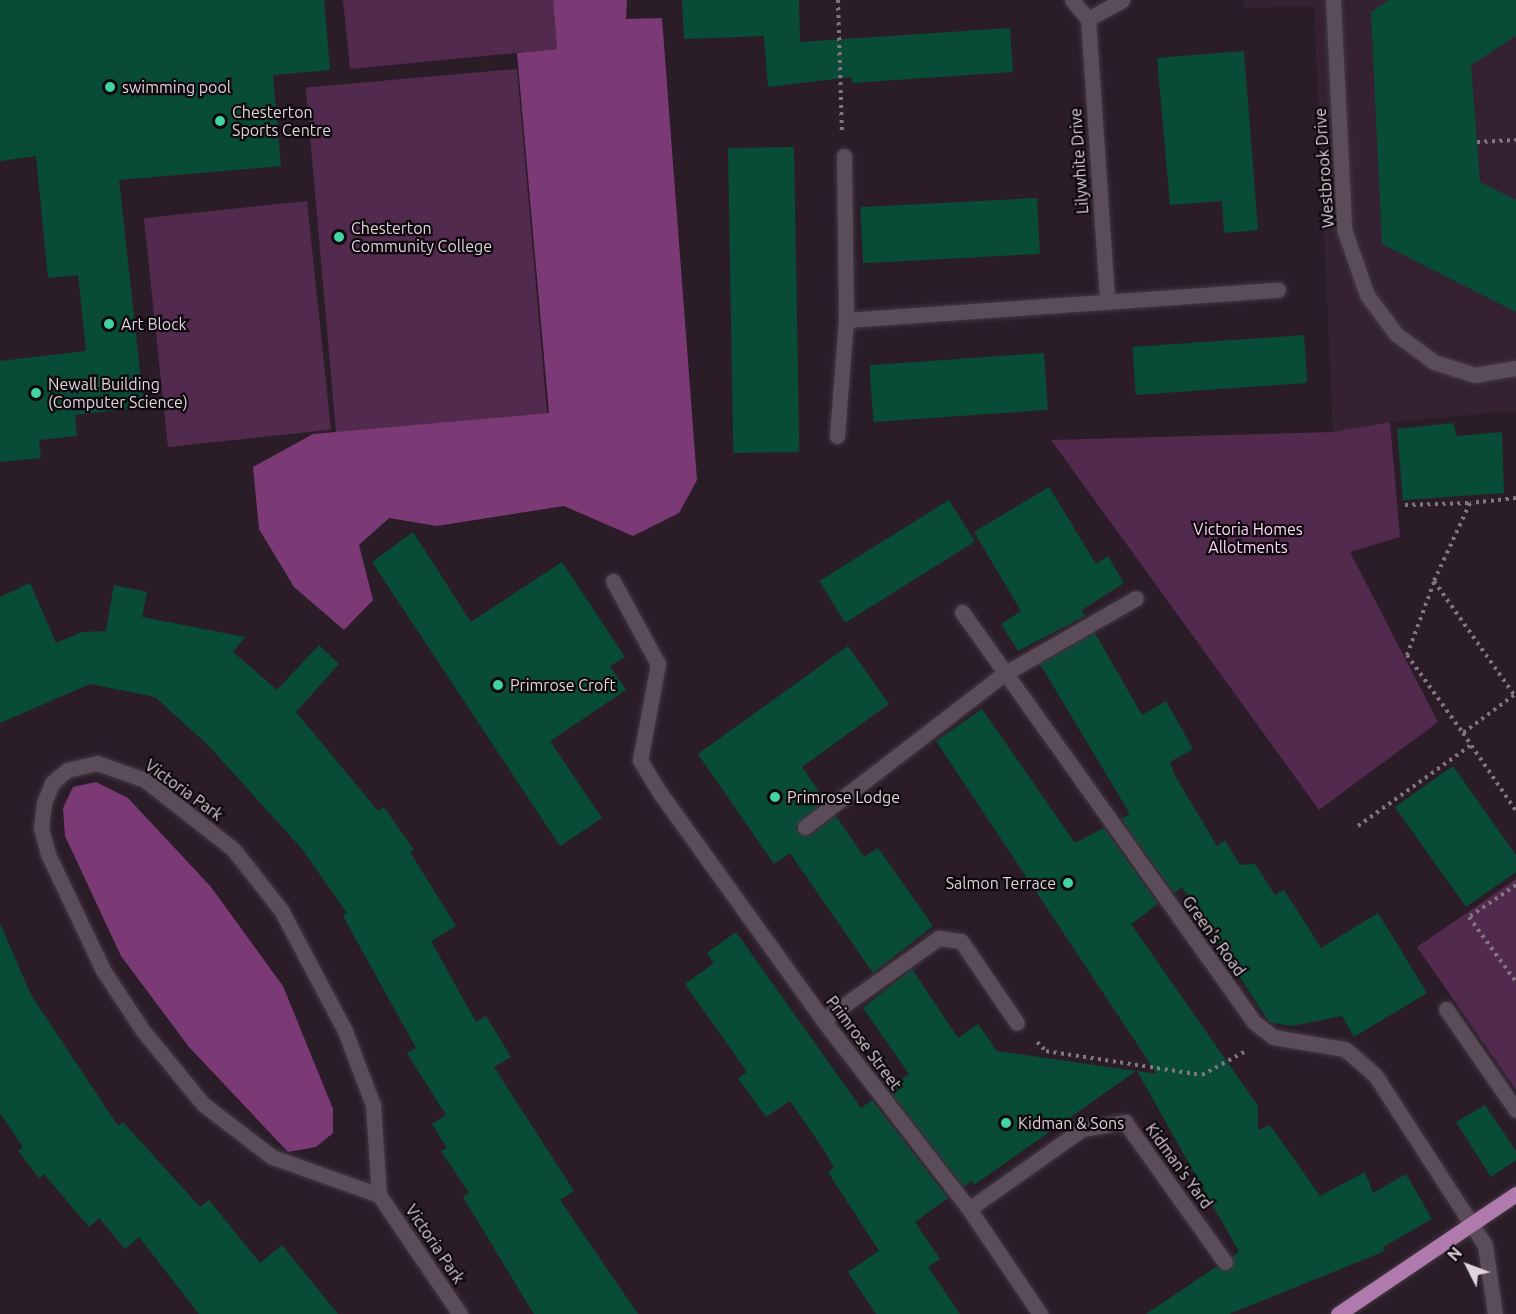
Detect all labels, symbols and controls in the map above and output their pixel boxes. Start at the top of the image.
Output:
place label: swimming pool [122,77,231,97]
marker: swimming pool [103,80,117,94]
place label: Chesterton Sports Centre [232,102,331,140]
street label: Lilywhite Drive [1066,107,1092,215]
street label: Westbrook Drive [1310,107,1338,229]
marker: Chesterton Sports Centre [213,114,227,128]
place label: Chesterton Community College [351,218,492,256]
marker: Chesterton Community College [332,230,346,244]
place label: Art Block [121,314,187,334]
marker: Art Block [102,317,116,331]
place label: Newall Building (Computer Science) [48,374,188,412]
marker: Newall Building (Computer Science) [29,386,43,400]
park label: Victoria Homes Allotments [1193,519,1303,557]
place label: Primrose Croft [510,675,616,695]
marker: Primrose Croft [491,678,505,692]
street label: Victoria Park [141,755,227,825]
place label: Primrose Lodge [787,787,900,807]
marker: Primrose Lodge [768,790,782,804]
place label: Salmon Terrace [946,873,1056,893]
marker: Salmon Terrace [1061,876,1075,890]
street label: Green's Road [1178,892,1250,980]
street label: Primrose Street [822,992,906,1094]
place label: Kidman & Sons [1018,1113,1124,1133]
marker: Kidman & Sons [999,1116,1013,1130]
street label: Kidman's Yard [1142,1120,1216,1212]
street label: Victoria Park [402,1201,468,1287]
north arrow [1438,1236,1498,1296]
text: N [1444,1243,1465,1264]

